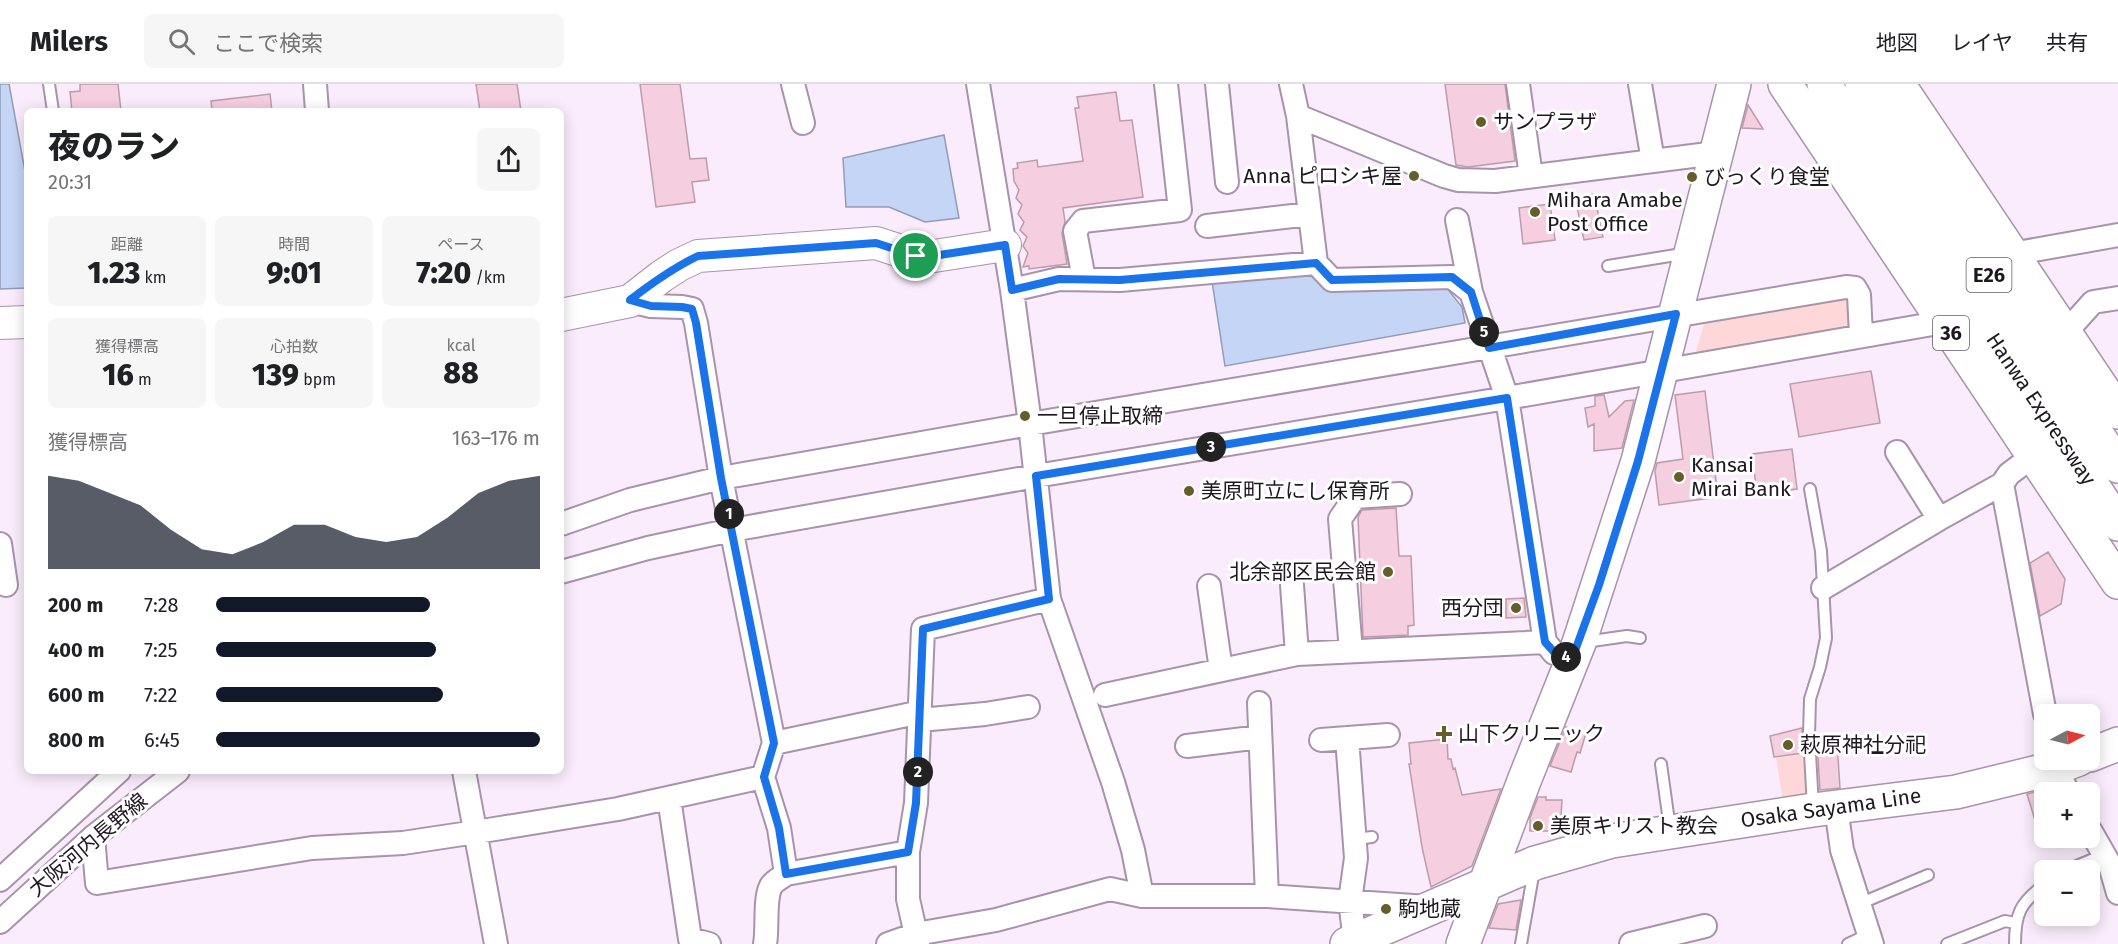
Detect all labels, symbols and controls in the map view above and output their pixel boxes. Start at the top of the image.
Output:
search box [144,14,564,68]
text: Milers [30,25,108,58]
icon: search [165,25,198,58]
text: ここで検索 [213,30,323,57]
text: 地図 [1876,30,1918,56]
text: レイヤ [1951,30,2013,56]
text: 共有 [2046,30,2088,56]
place label: サンプラザ [1493,109,1597,135]
marker: サンプラザ [1474,115,1488,129]
text: 夜のラン [48,127,180,167]
button: share [477,128,540,191]
place label: Anna ピロシキ屋 [1243,163,1402,189]
place label: びっくり食堂 [1704,164,1830,190]
marker: Anna ピロシキ屋 [1407,169,1421,183]
text: 20:31 [48,170,92,194]
marker: びっくり食堂 [1685,170,1699,184]
place label: Mihara Amabe Post Office [1547,187,1683,237]
marker: Mihara Amabe Post Office [1528,205,1542,219]
pin [890,230,941,281]
text: 距離 [111,235,143,254]
text: 時間 [278,235,310,254]
text: ペース [437,235,485,254]
icon: arrive [899,239,932,272]
text: 1.23 [88,255,140,291]
text: 9:01 [266,255,322,291]
text: 7:20 [416,255,471,291]
road number: E26 [1966,258,2012,292]
text: km [140,268,166,287]
text: /km [471,268,506,287]
road number: 36 [1933,316,1969,350]
pin: 5 [1469,317,1499,347]
text: 5 [1480,322,1488,341]
street label: Hanwa Expressway [1980,328,2102,491]
text: kcal [447,336,475,355]
text: 獲得標高 [95,337,159,356]
text: 心拍数 [270,337,318,356]
text: 88 [443,355,479,391]
text: 16 [102,357,134,393]
text: 139 [252,357,299,393]
text: m [134,370,152,389]
text: bpm [299,370,336,389]
place label: 一旦停止取締 [1037,403,1163,429]
marker: 一旦停止取締 [1018,409,1032,423]
text: 163–176 m [452,426,540,450]
text: 獲得標高 [48,430,128,454]
pin: 3 [1196,432,1226,462]
text: 3 [1207,437,1215,456]
place label: Kansai Mirai Bank [1691,452,1791,502]
marker: Kansai Mirai Bank [1672,470,1686,484]
place label: 美原町立にし保育所 [1201,478,1390,504]
marker: 美原町立にし保育所 [1182,484,1196,498]
pin: 1 [714,499,744,529]
text: 1 [725,504,733,523]
place label: 北余部区民会館 [1229,559,1376,585]
marker: 北余部区民会館 [1381,565,1395,579]
text: 200 m [48,593,103,617]
text: 7:28 [144,593,179,617]
place label: 西分団 [1441,595,1504,621]
marker: 西分団 [1509,601,1523,615]
text: 400 m [48,638,104,662]
text: 7:25 [144,638,178,662]
pin: 4 [1551,642,1581,672]
text: 4 [1561,647,1571,666]
text: 600 m [48,683,104,707]
text: 7:22 [144,683,177,707]
north arrow [2034,704,2100,770]
map controls [2034,704,2100,926]
place label: 山下クリニック [1458,721,1605,747]
marker: 山下クリニック [1435,725,1453,743]
text: 800 m [48,728,105,752]
text: 6:45 [144,728,180,752]
place label: 萩原神社分祀 [1800,732,1926,758]
marker: 萩原神社分祀 [1781,738,1795,752]
pin: 2 [903,757,933,787]
text: 2 [914,762,922,781]
street label: Osaka Sayama Line [1739,782,1923,834]
button: + [2034,782,2100,848]
street label: 大阪河内長野線 [23,788,153,902]
place label: 美原キリスト教会 [1550,813,1718,839]
marker: 美原キリスト教会 [1531,819,1545,833]
button: − [2034,860,2100,926]
place label: 駒地蔵 [1398,896,1461,922]
marker: 駒地蔵 [1379,902,1393,916]

